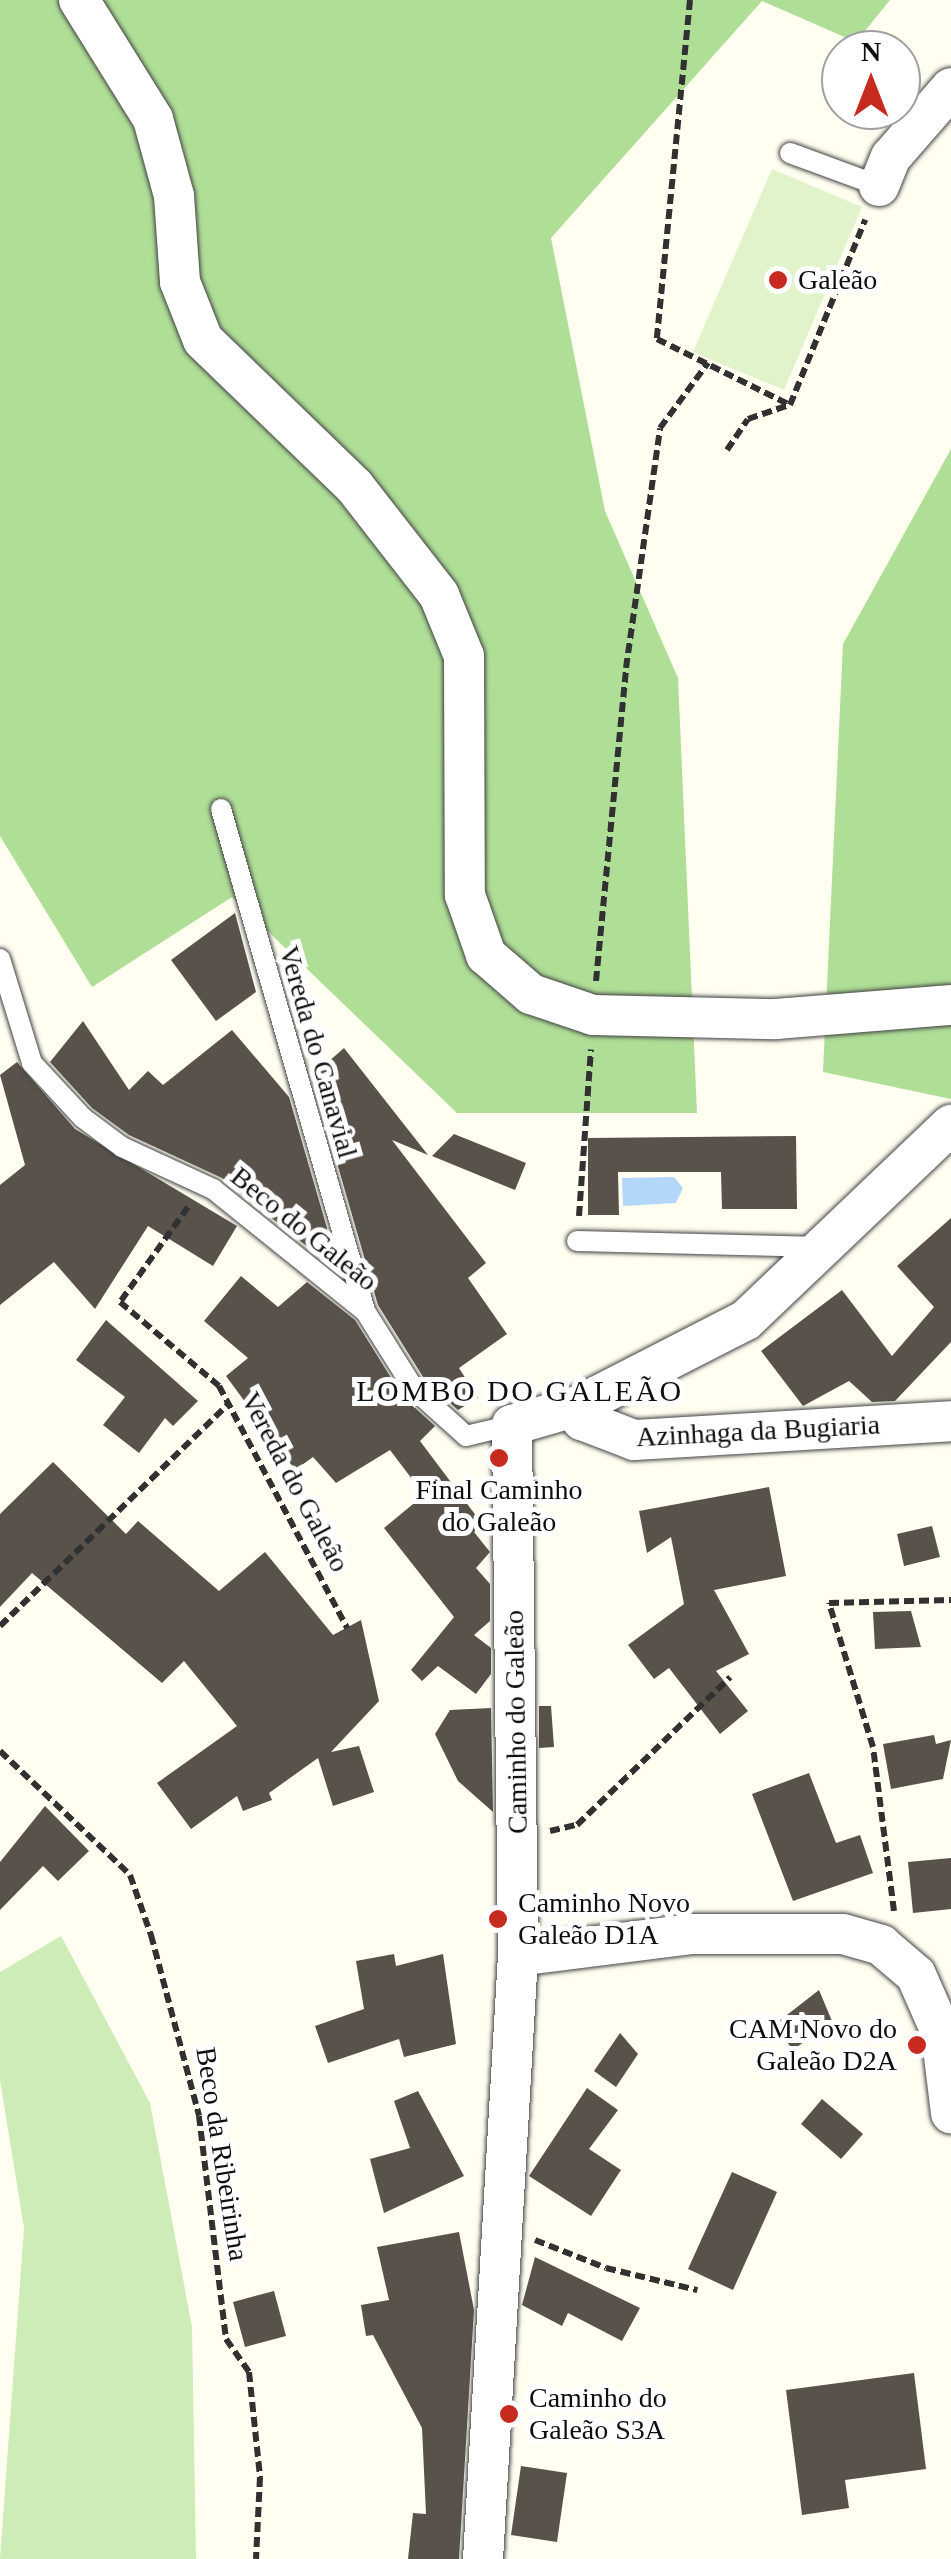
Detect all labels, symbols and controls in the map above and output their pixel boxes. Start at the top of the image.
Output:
north arrow [821,30,921,130]
text: N [861,36,881,67]
place label: Galeão [798,263,877,297]
marker: Galeão [767,269,789,291]
street label: Vereda do Canavial [272,942,364,1162]
street label: Beco do Galeão [224,1160,384,1298]
district label: LOMBO DO GALEÃO [356,1373,684,1409]
street label: Vereda do Galeão [233,1386,357,1578]
street label: Azinhaga da Bugiaria [635,1408,881,1454]
marker: Final Caminho do Galeão [488,1447,510,1469]
place label: Final Caminho do Galeão [415,1473,583,1539]
street label: Caminho do Galeão [497,1610,535,1834]
place label: Caminho Novo Galeão D1A [518,1886,690,1952]
marker: Caminho Novo Galeão D1A [487,1908,509,1930]
place label: CAM Novo do Galeão D2A [729,2012,897,2078]
marker: CAM Novo do Galeão D2A [906,2034,928,2056]
street label: Beco da Ribeirinha [188,2045,256,2263]
place label: Caminho do Galeão S3A [529,2381,667,2447]
marker: Caminho do Galeão S3A [498,2403,520,2425]

